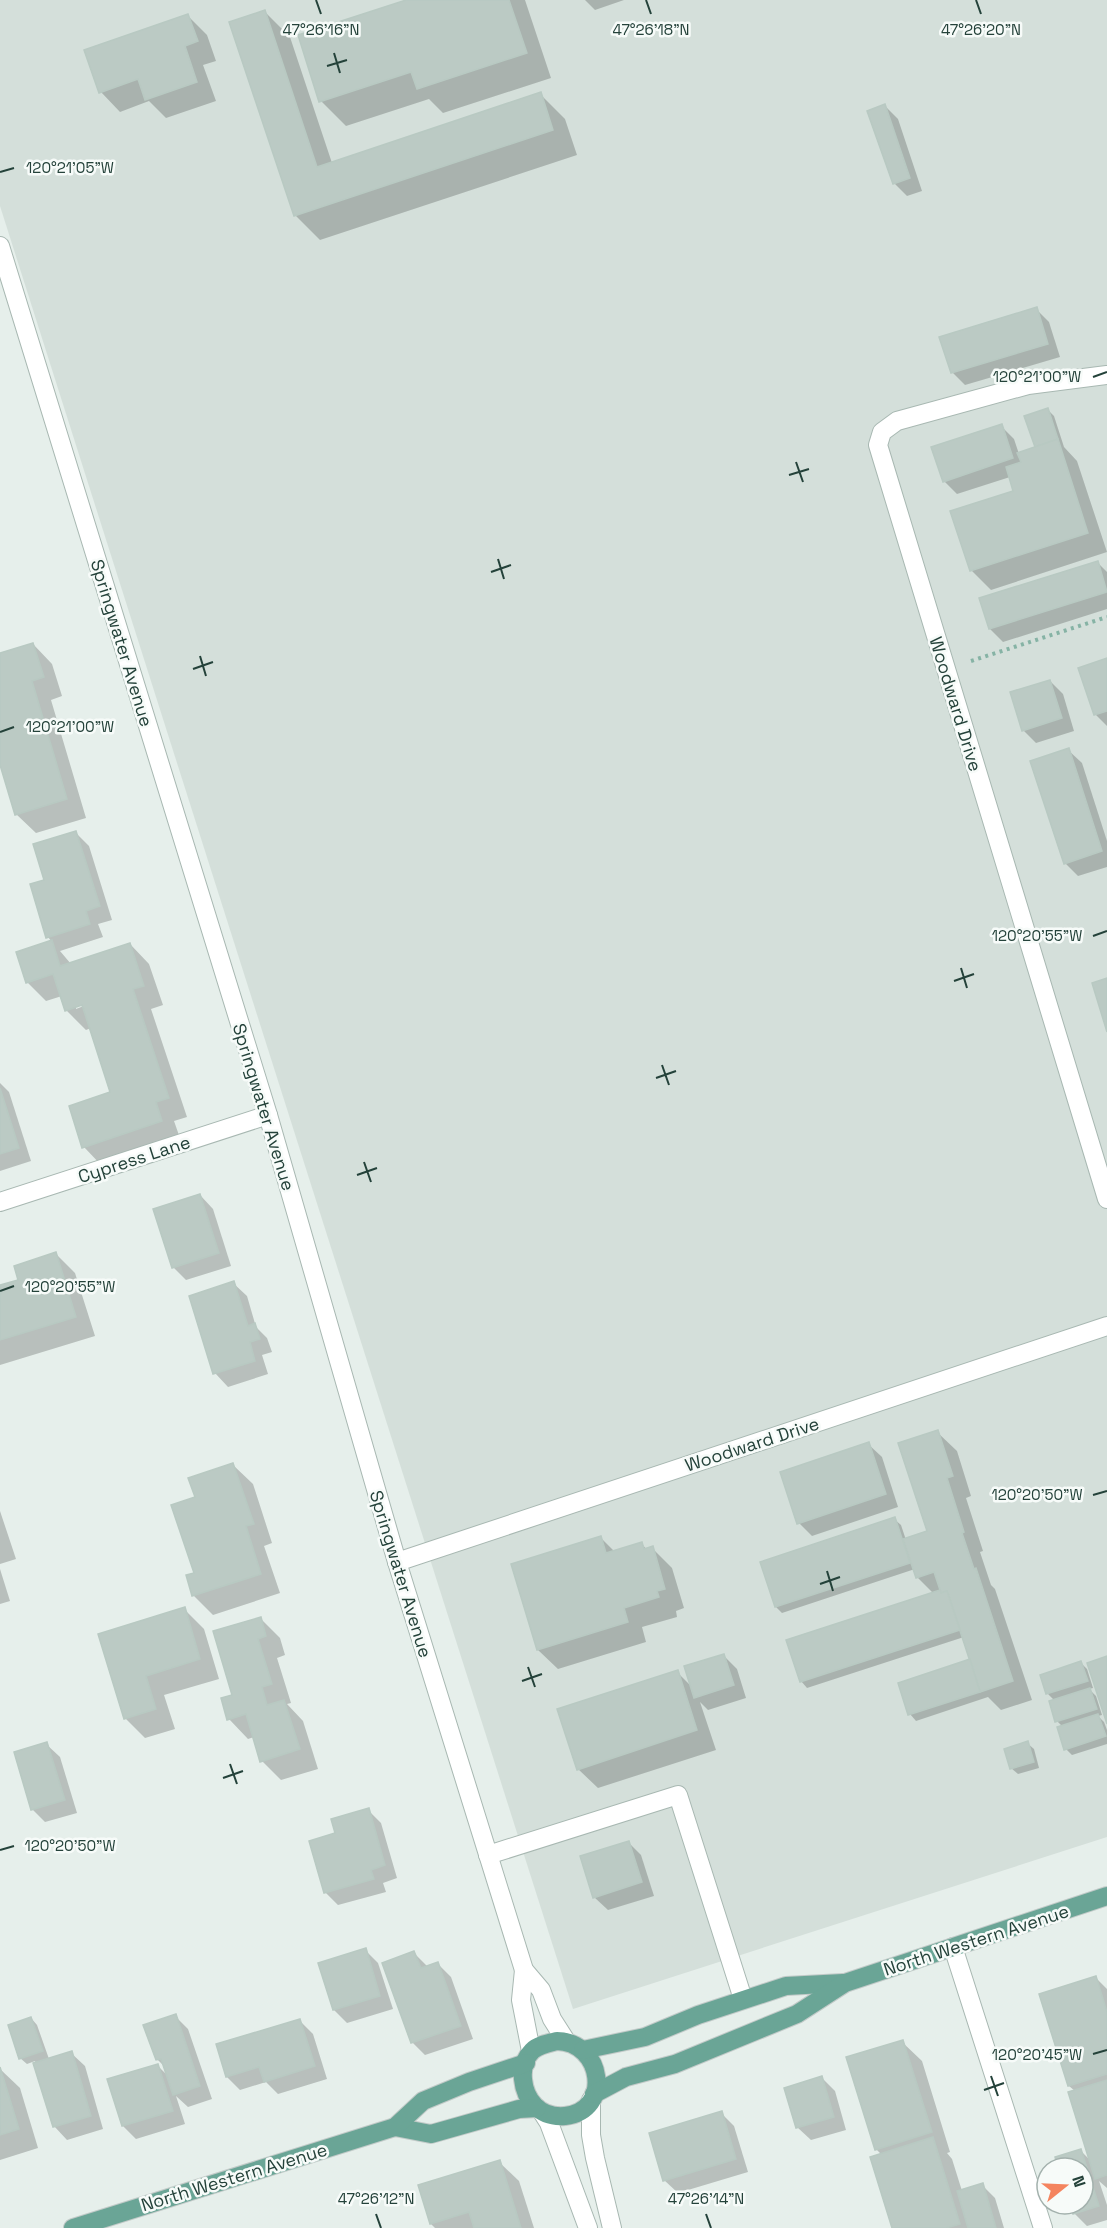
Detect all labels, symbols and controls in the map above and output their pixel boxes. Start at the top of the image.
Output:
text: 47°26'16"N [283,20,359,39]
text: 47°26'18"N [612,20,690,39]
text: 47°26'20"N [941,20,1021,39]
text: 120°21'05"W [26,158,114,177]
text: 120°21'00"W [993,367,1081,386]
street label: Springwater Avenue [86,557,158,729]
street label: Woodward Drive [925,634,987,774]
text: 120°21'00"W [26,717,114,736]
text: 120°20'55"W [992,926,1082,945]
street label: Springwater Avenue [228,1021,300,1193]
street label: Cypress Lane [75,1130,193,1188]
text: 120°20'55"W [25,1277,115,1296]
street label: Woodward Drive [682,1411,822,1477]
text: 120°20'50"W [991,1485,1083,1504]
street label: Springwater Avenue [365,1488,437,1660]
text: 120°20'50"W [24,1836,116,1855]
street label: North Western Avenue [880,1899,1072,1981]
text: 120°20'45"W [992,2045,1082,2064]
street label: North Western Avenue [138,2138,330,2216]
north arrow [1035,2156,1095,2216]
text: N [1067,2173,1090,2190]
text: 47°26'12"N [338,2189,414,2208]
text: 47°26'14"N [668,2189,744,2208]

